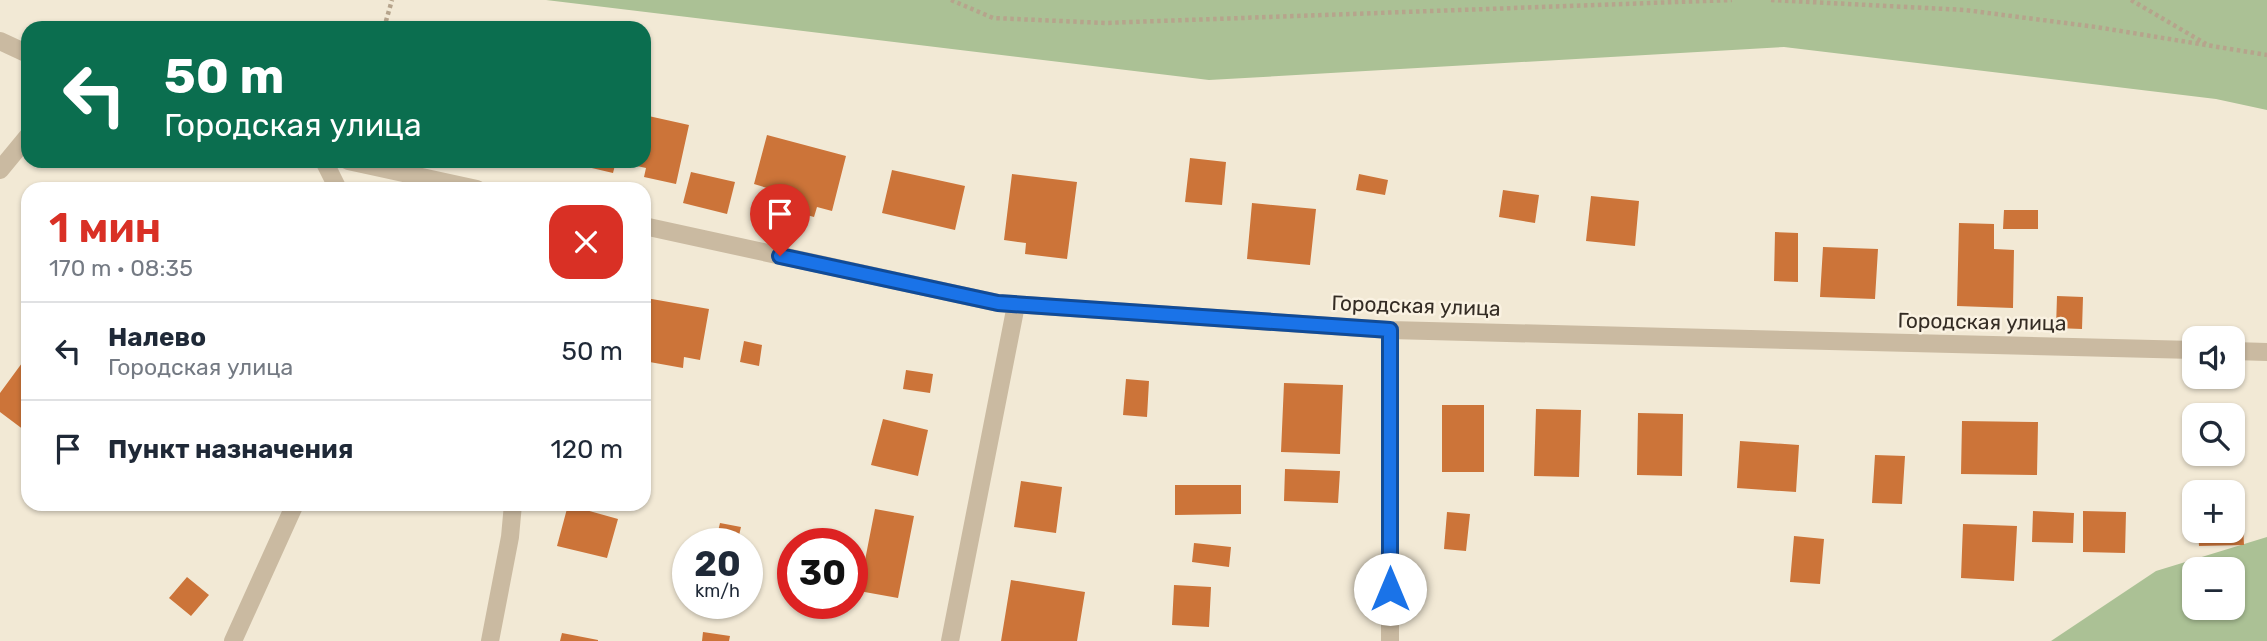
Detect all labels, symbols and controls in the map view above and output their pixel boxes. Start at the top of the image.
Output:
text: 50 m [164,47,284,105]
icon: left [49,49,140,140]
text: Городская улица [164,106,422,144]
pin [750,184,810,256]
icon: arrive [761,195,799,233]
text: 1 мин [49,203,161,253]
button: close [549,205,623,279]
text: 170 m · 08:35 [49,254,193,282]
street label: Городская улица [1331,290,1501,321]
street label: Городская улица [1897,308,2067,335]
text: Налево [108,322,206,353]
map controls [2182,326,2245,620]
button: sound [2182,326,2245,389]
icon: left [49,332,87,370]
text: 50 m [562,336,623,367]
text: Городская улица [108,353,293,381]
button: search [2182,403,2245,466]
icon: arrive [49,430,87,468]
text: Пункт назначения [108,434,353,465]
text: 120 m [551,434,623,465]
button: + [2182,480,2245,543]
speed limit sign: 30 [777,528,868,619]
text: 20 [694,543,741,585]
position arrow [1353,552,1427,626]
button: − [2182,557,2245,620]
text: km/h [695,580,740,602]

